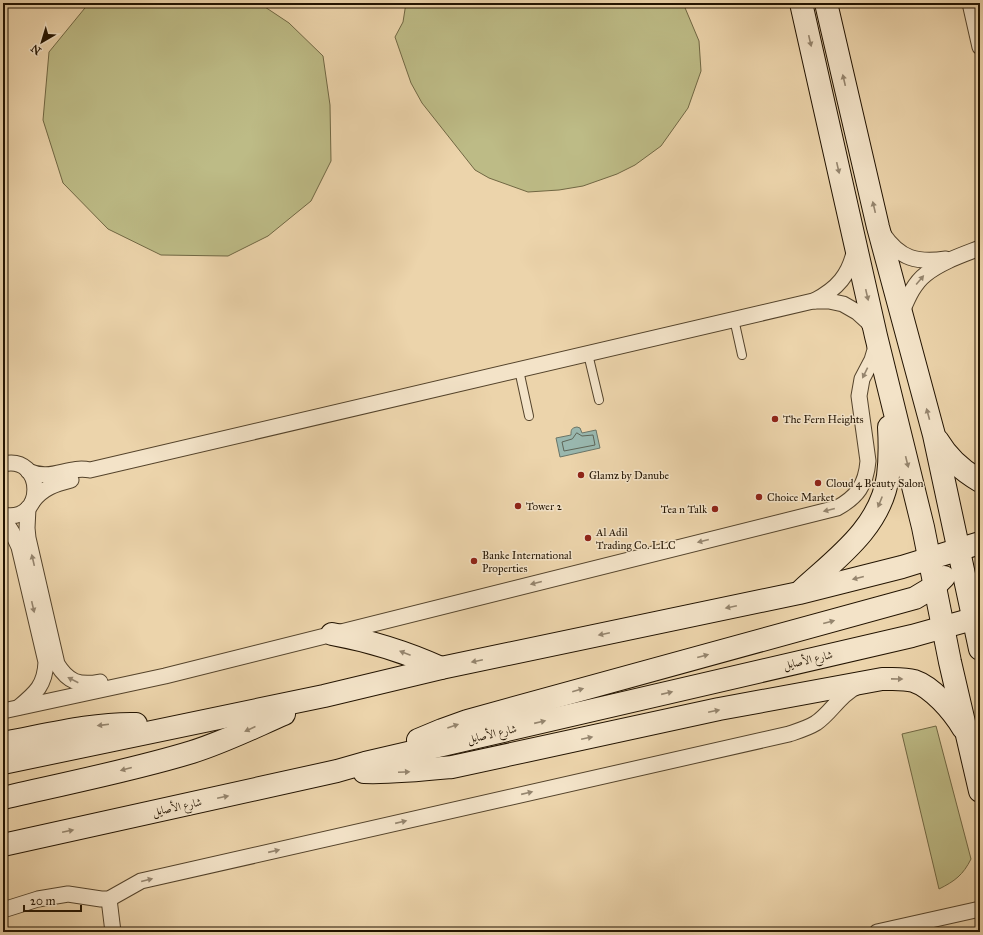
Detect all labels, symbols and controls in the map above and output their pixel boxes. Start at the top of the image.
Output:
north arrow [22,22,62,62]
one-way arrow [807,35,813,47]
text: N [28,41,44,57]
one-way arrow [841,74,847,86]
one-way arrow [836,162,842,174]
one-way arrow [870,201,876,213]
one-way arrow [915,275,924,285]
one-way arrow [865,289,871,301]
one-way arrow [862,367,868,378]
one-way arrow [925,407,931,419]
place label: The Fern Heights [783,413,864,426]
marker: The Fern Heights [770,414,780,424]
one-way arrow [904,456,910,468]
place label: Glamz by Danube [589,469,669,482]
marker: Glamz by Danube [576,470,586,480]
place label: Cloud 4 Beauty Salon [826,477,924,490]
marker: Cloud 4 Beauty Salon [813,478,823,488]
place label: Choice Market [767,491,834,504]
marker: Choice Market [754,492,764,502]
one-way arrow [877,496,884,508]
place label: Tower 2 [526,500,562,513]
marker: Tower 2 [513,501,523,511]
place label: Tea n Talk [661,503,708,516]
marker: Tea n Talk [710,504,720,514]
one-way arrow [823,507,835,513]
place label: Al Adil Trading Co. LLC [595,526,676,552]
marker: Al Adil Trading Co. LLC [583,533,593,543]
one-way arrow [697,539,709,545]
place label: Banke International Properties [482,549,572,575]
one-way arrow [30,554,36,566]
marker: Banke International Properties [469,556,479,566]
one-way arrow [851,575,863,581]
one-way arrow [530,580,542,586]
one-way arrow [30,601,36,613]
one-way arrow [725,605,737,611]
one-way arrow [823,619,835,625]
one-way arrow [598,631,610,637]
street label: شارع الأصايل [782,646,835,675]
one-way arrow [398,650,410,656]
one-way arrow [697,653,709,659]
one-way arrow [470,658,483,664]
one-way arrow [891,676,904,682]
one-way arrow [67,677,79,683]
one-way arrow [572,687,584,693]
one-way arrow [661,690,673,696]
one-way arrow [708,707,720,713]
one-way arrow [534,719,546,725]
street label: شارع الأصايل [466,720,519,749]
one-way arrow [97,722,109,729]
one-way arrow [447,723,459,729]
one-way arrow [244,726,255,732]
one-way arrow [581,734,593,740]
one-way arrow [120,767,132,773]
one-way arrow [398,768,410,775]
one-way arrow [521,790,534,796]
street label: شارع الأصايل [151,793,204,822]
one-way arrow [217,793,229,799]
one-way arrow [395,819,407,825]
one-way arrow [62,827,75,833]
one-way arrow [268,848,280,854]
one-way arrow [141,877,153,883]
scale bar [24,887,81,913]
text: 20 m [30,894,56,908]

